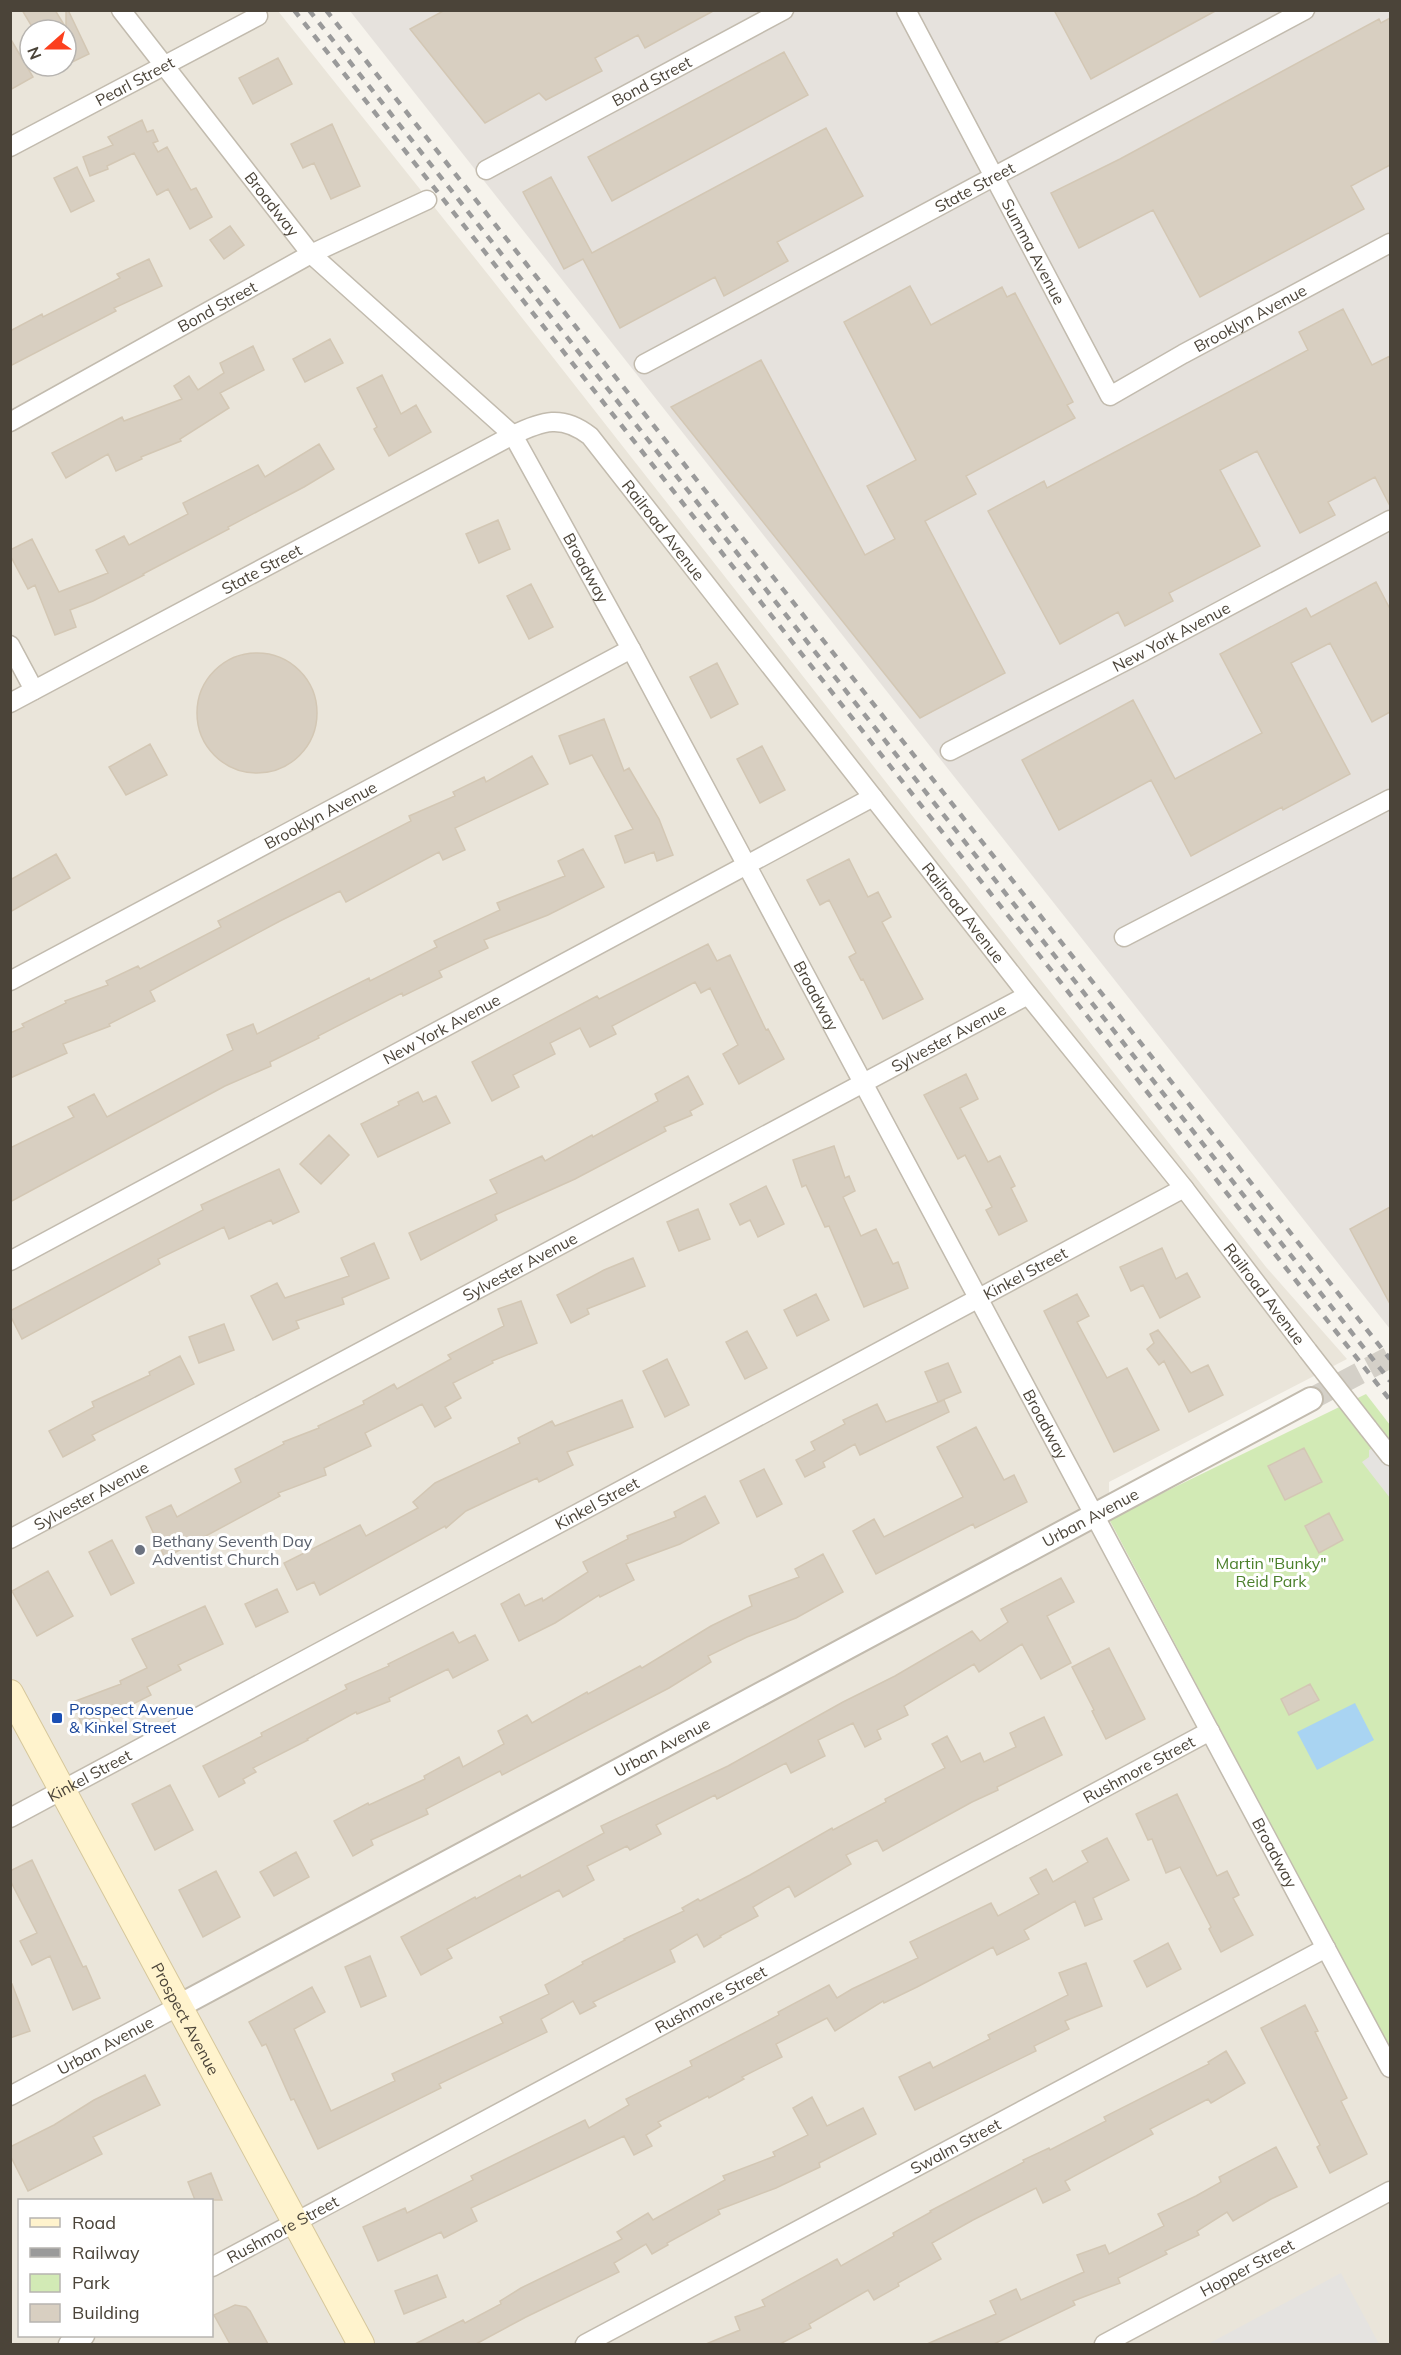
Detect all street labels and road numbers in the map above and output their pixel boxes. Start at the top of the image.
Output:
street label: Bond Street [608,51,695,111]
street label: Pearl Street [92,52,178,110]
street label: State Street [931,157,1018,217]
street label: Broadway [241,168,304,241]
street label: Summa Avenue [997,195,1070,308]
street label: Bond Street [174,276,260,337]
street label: Brooklyn Avenue [1190,280,1310,356]
street label: Railroad Avenue [618,476,709,584]
street label: Broadway [559,529,614,607]
street label: State Street [218,539,305,598]
street label: New York Avenue [1109,597,1233,676]
street label: Brooklyn Avenue [261,777,380,853]
street label: Railroad Avenue [918,858,1009,967]
street label: Broadway [790,957,844,1035]
street label: New York Avenue [379,989,504,1069]
street label: Sylvester Avenue [888,999,1009,1076]
street label: Sylvester Avenue [459,1228,581,1305]
street label: Railroad Avenue [1220,1239,1310,1349]
street label: Kinkel Street [980,1242,1071,1304]
street label: Broadway [1019,1386,1073,1463]
street label: Sylvester Avenue [30,1457,152,1534]
street label: Kinkel Street [551,1472,643,1534]
street label: Urban Avenue [1039,1483,1142,1551]
street label: Urban Avenue [610,1713,713,1781]
street label: Rushmore Street [1080,1731,1198,1807]
street label: Kinkel Street [44,1745,135,1806]
street label: Broadway [1248,1814,1302,1892]
street label: Prospect Avenue [147,1959,224,2078]
street label: Rushmore Street [651,1961,770,2037]
street label: Urban Avenue [54,2011,157,2079]
street label: Swalm Street [907,2114,1004,2178]
street label: Rushmore Street [223,2191,342,2267]
street label: Hopper Street [1196,2234,1298,2301]

